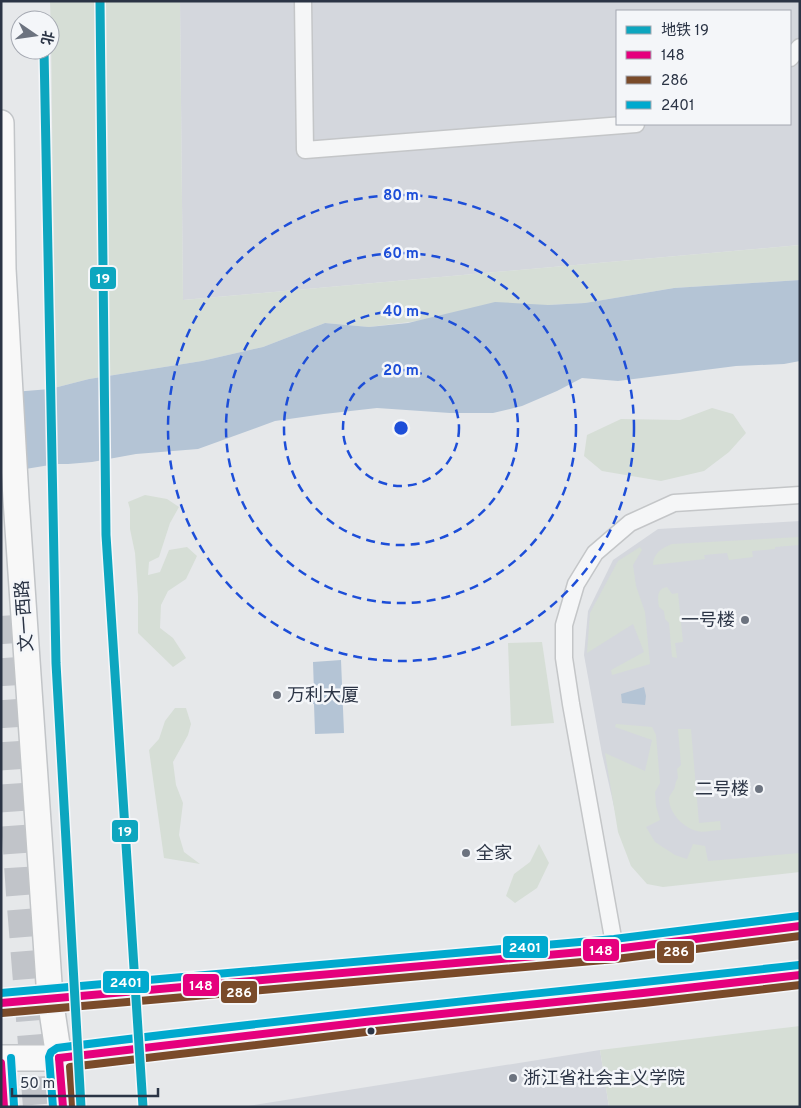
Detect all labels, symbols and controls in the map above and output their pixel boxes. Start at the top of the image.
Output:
north arrow [10,10,60,60]
legend [616,10,791,125]
text: 地铁 19 [661,22,709,41]
text: 北 [36,29,56,46]
text: 148 [661,47,685,66]
text: 286 [661,72,688,91]
text: 2401 [661,97,695,116]
text: 80 m [383,187,419,206]
text: 60 m [383,245,419,264]
line badge: 19 [89,266,117,290]
text: 19 [96,271,110,288]
text: 40 m [383,303,419,322]
text: 20 m [383,362,419,381]
centre of rings [392,419,410,437]
street label: 文一西路 [12,579,39,653]
place label: 一号楼 [681,610,735,633]
marker: 一号楼 [739,614,751,626]
place label: 万利大厦 [287,685,359,708]
marker: 万利大厦 [271,689,283,701]
place label: 二号楼 [695,779,749,802]
marker: 二号楼 [753,783,765,795]
line badge: 19 [111,819,139,843]
text: 19 [118,824,132,841]
place label: 全家 [476,843,512,866]
marker: 全家 [460,847,472,859]
line badge: 2401 [502,935,549,959]
line badge: 148 [582,938,620,962]
text: 2401 [509,940,541,957]
line badge: 286 [656,940,695,964]
text: 148 [589,943,613,960]
text: 286 [663,944,689,961]
line badge: 2401 [102,970,150,994]
line badge: 148 [182,973,220,997]
text: 2401 [110,975,142,992]
text: 148 [189,978,213,995]
line badge: 286 [220,980,258,1004]
text: 286 [226,985,252,1002]
unlabelled marker [366,1026,376,1036]
scale bar [12,1066,159,1098]
place label: 浙江省社会主义学院 [523,1068,685,1091]
marker: 浙江省社会主义学院 [507,1072,519,1084]
text: 50 m [20,1075,55,1094]

